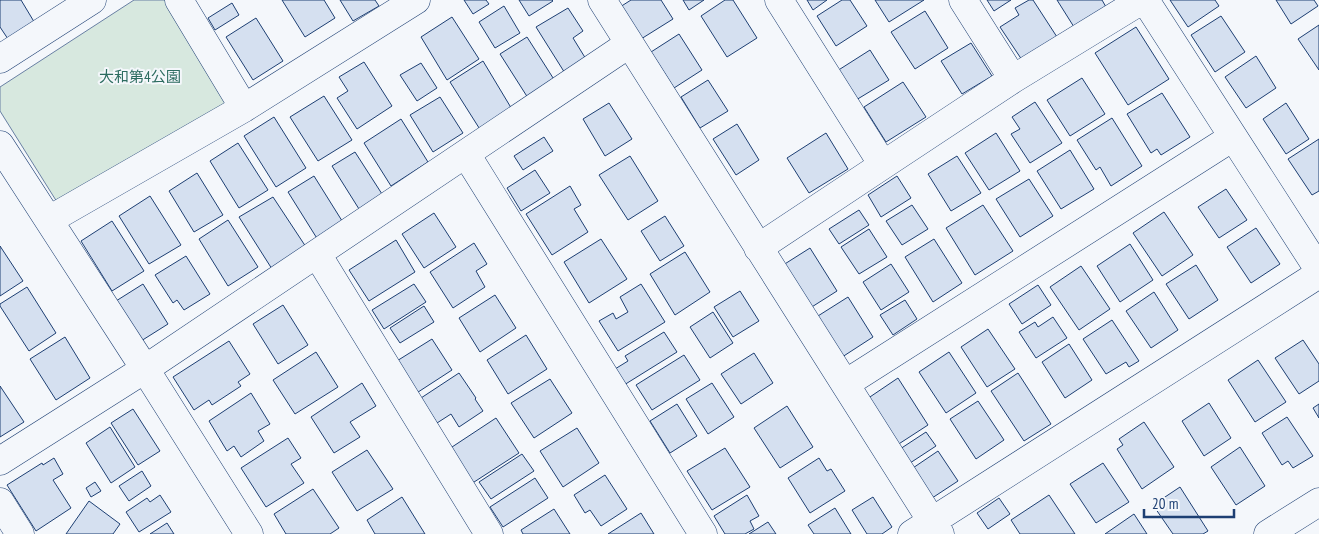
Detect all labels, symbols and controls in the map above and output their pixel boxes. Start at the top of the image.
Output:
park label: 大和第4公園 [99,67,181,86]
scale bar [1144,486,1234,518]
text: 20 m [1152,494,1178,513]

